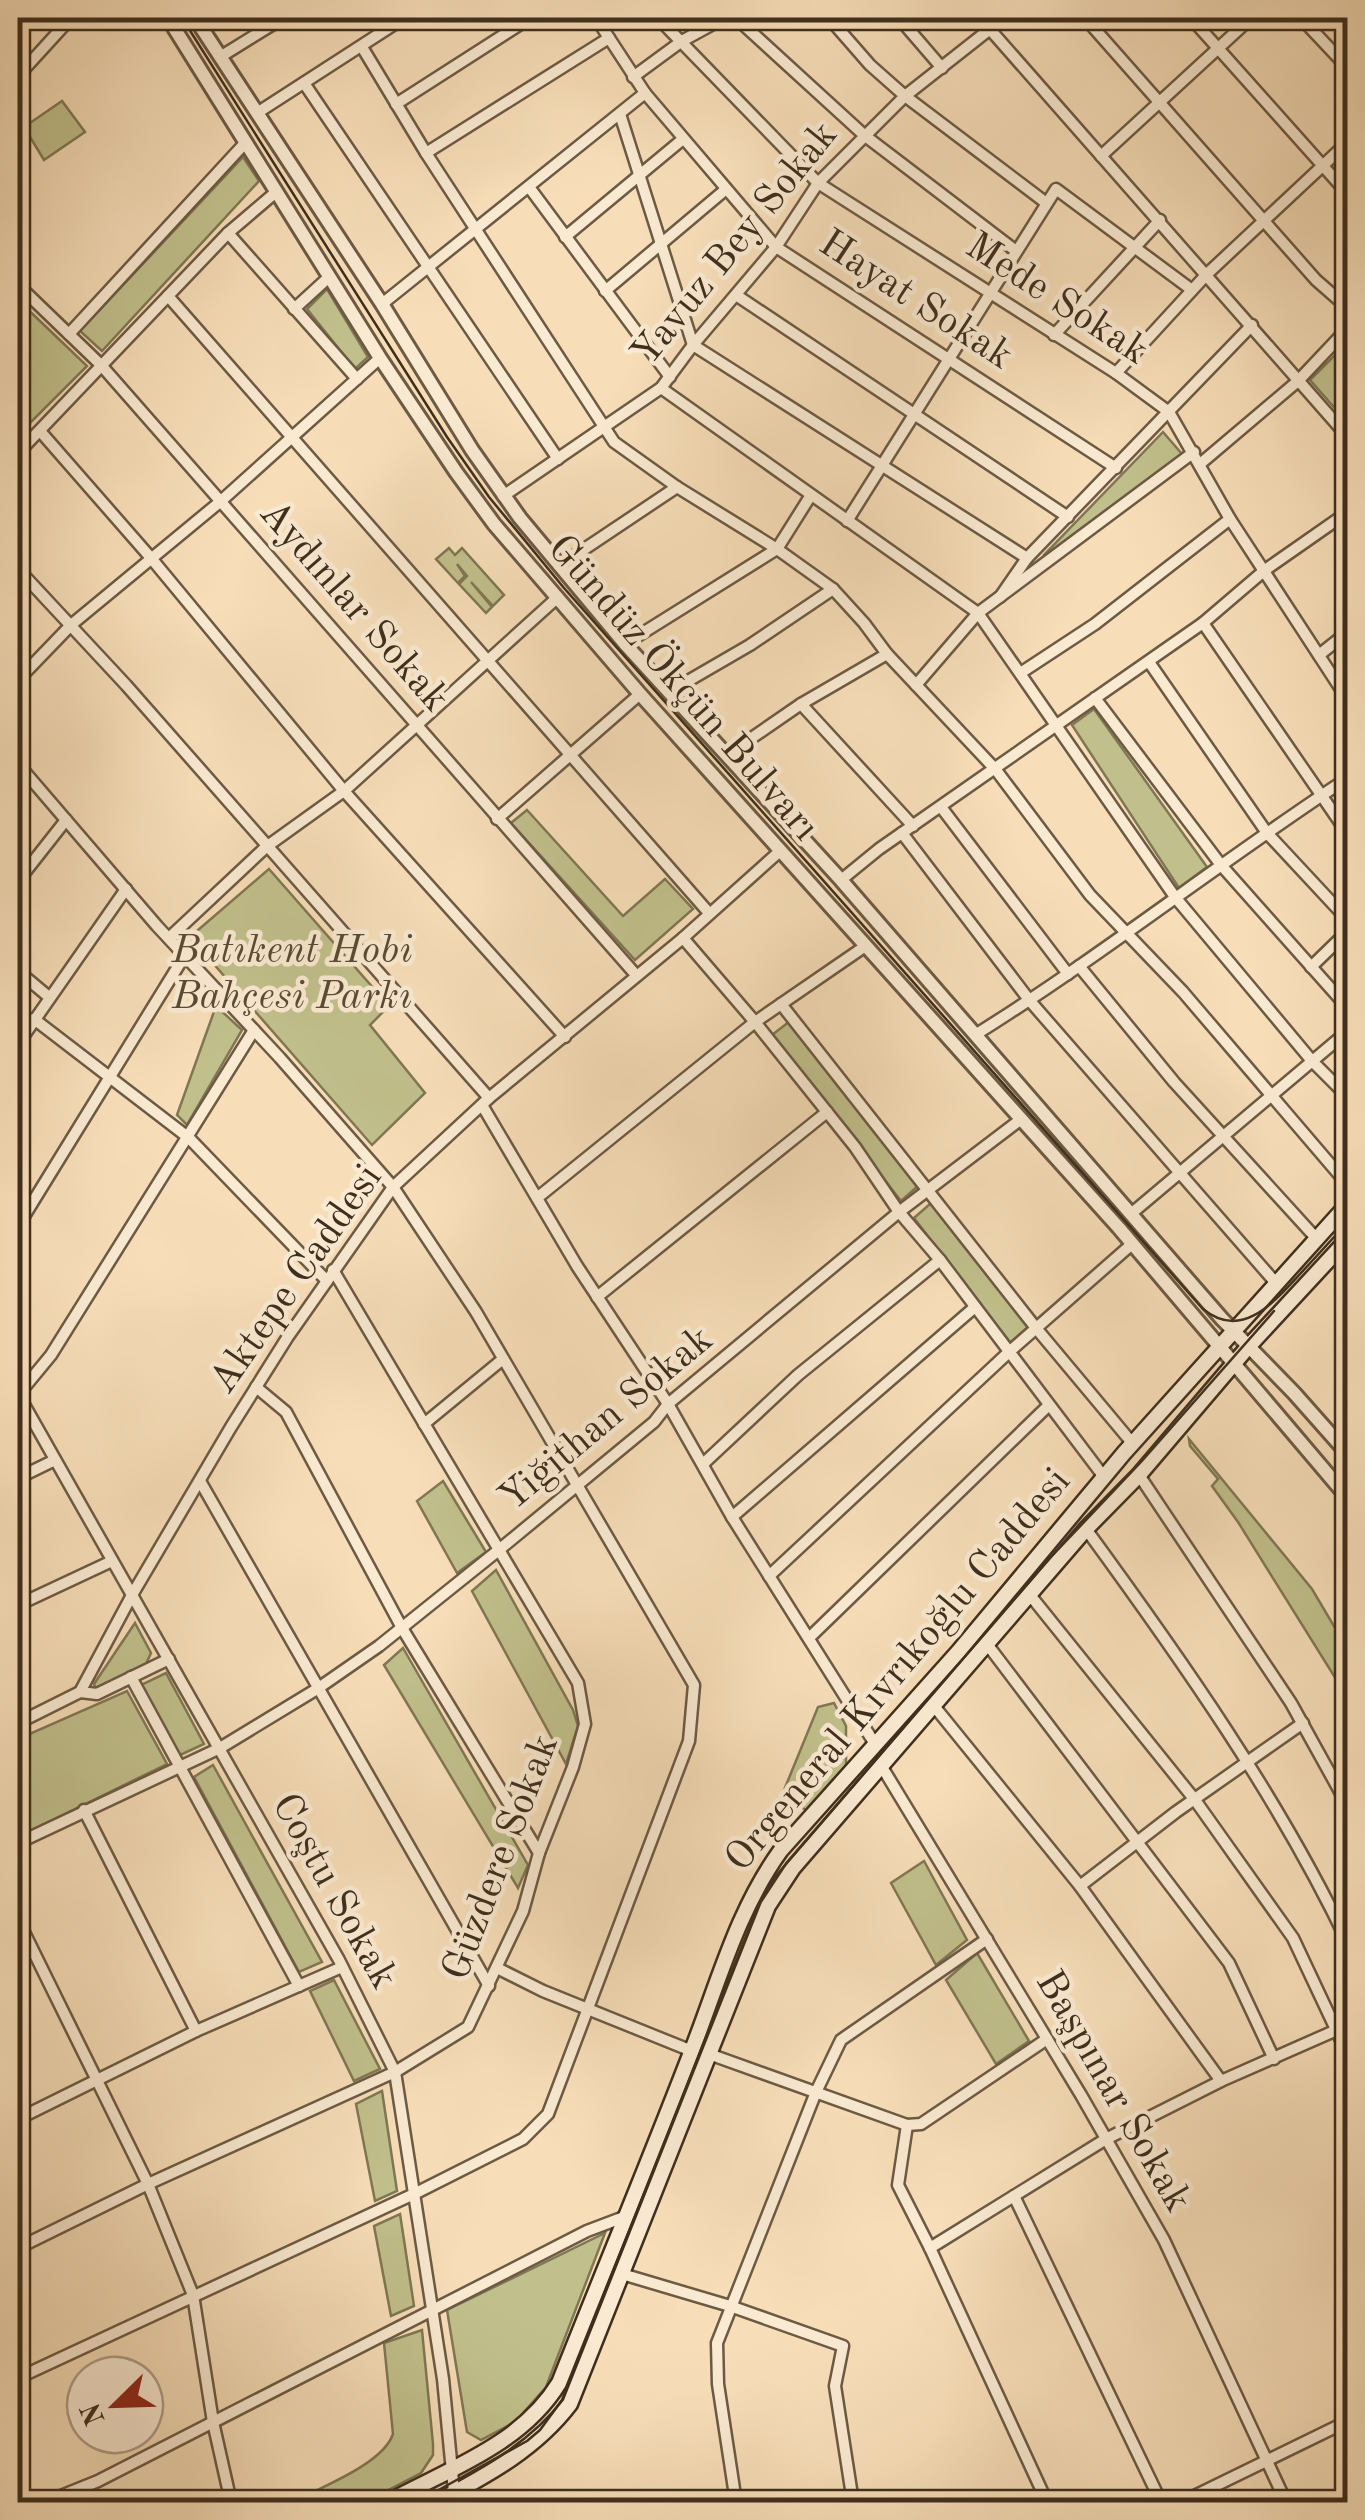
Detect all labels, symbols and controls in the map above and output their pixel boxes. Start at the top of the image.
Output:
street label: Yavuz Bey Sokak [626,116,846,374]
street label: Hayat Sokak [811,224,1019,378]
street label: Mede Sokak [958,226,1154,374]
street label: Aydınlar Sokak [251,494,455,720]
street label: Gündüz Ökçün Bulvarı [539,524,830,849]
park label: Batıkent Hobi Bahçesi Parkı [170,932,413,1018]
street label: Aktepe Caddesi [203,1158,391,1402]
street label: Yiğithan Sokak [493,1320,721,1520]
street label: Orgeneral Kıvrıkoğlu Caddesi [719,1462,1079,1880]
street label: Güzdere Sokak [437,1730,567,1986]
street label: Coştu Sokak [263,1788,403,1996]
street label: Başpınar Sokak [1027,1965,1197,2219]
north arrow [65,2355,165,2455]
text: N [77,2398,112,2429]

